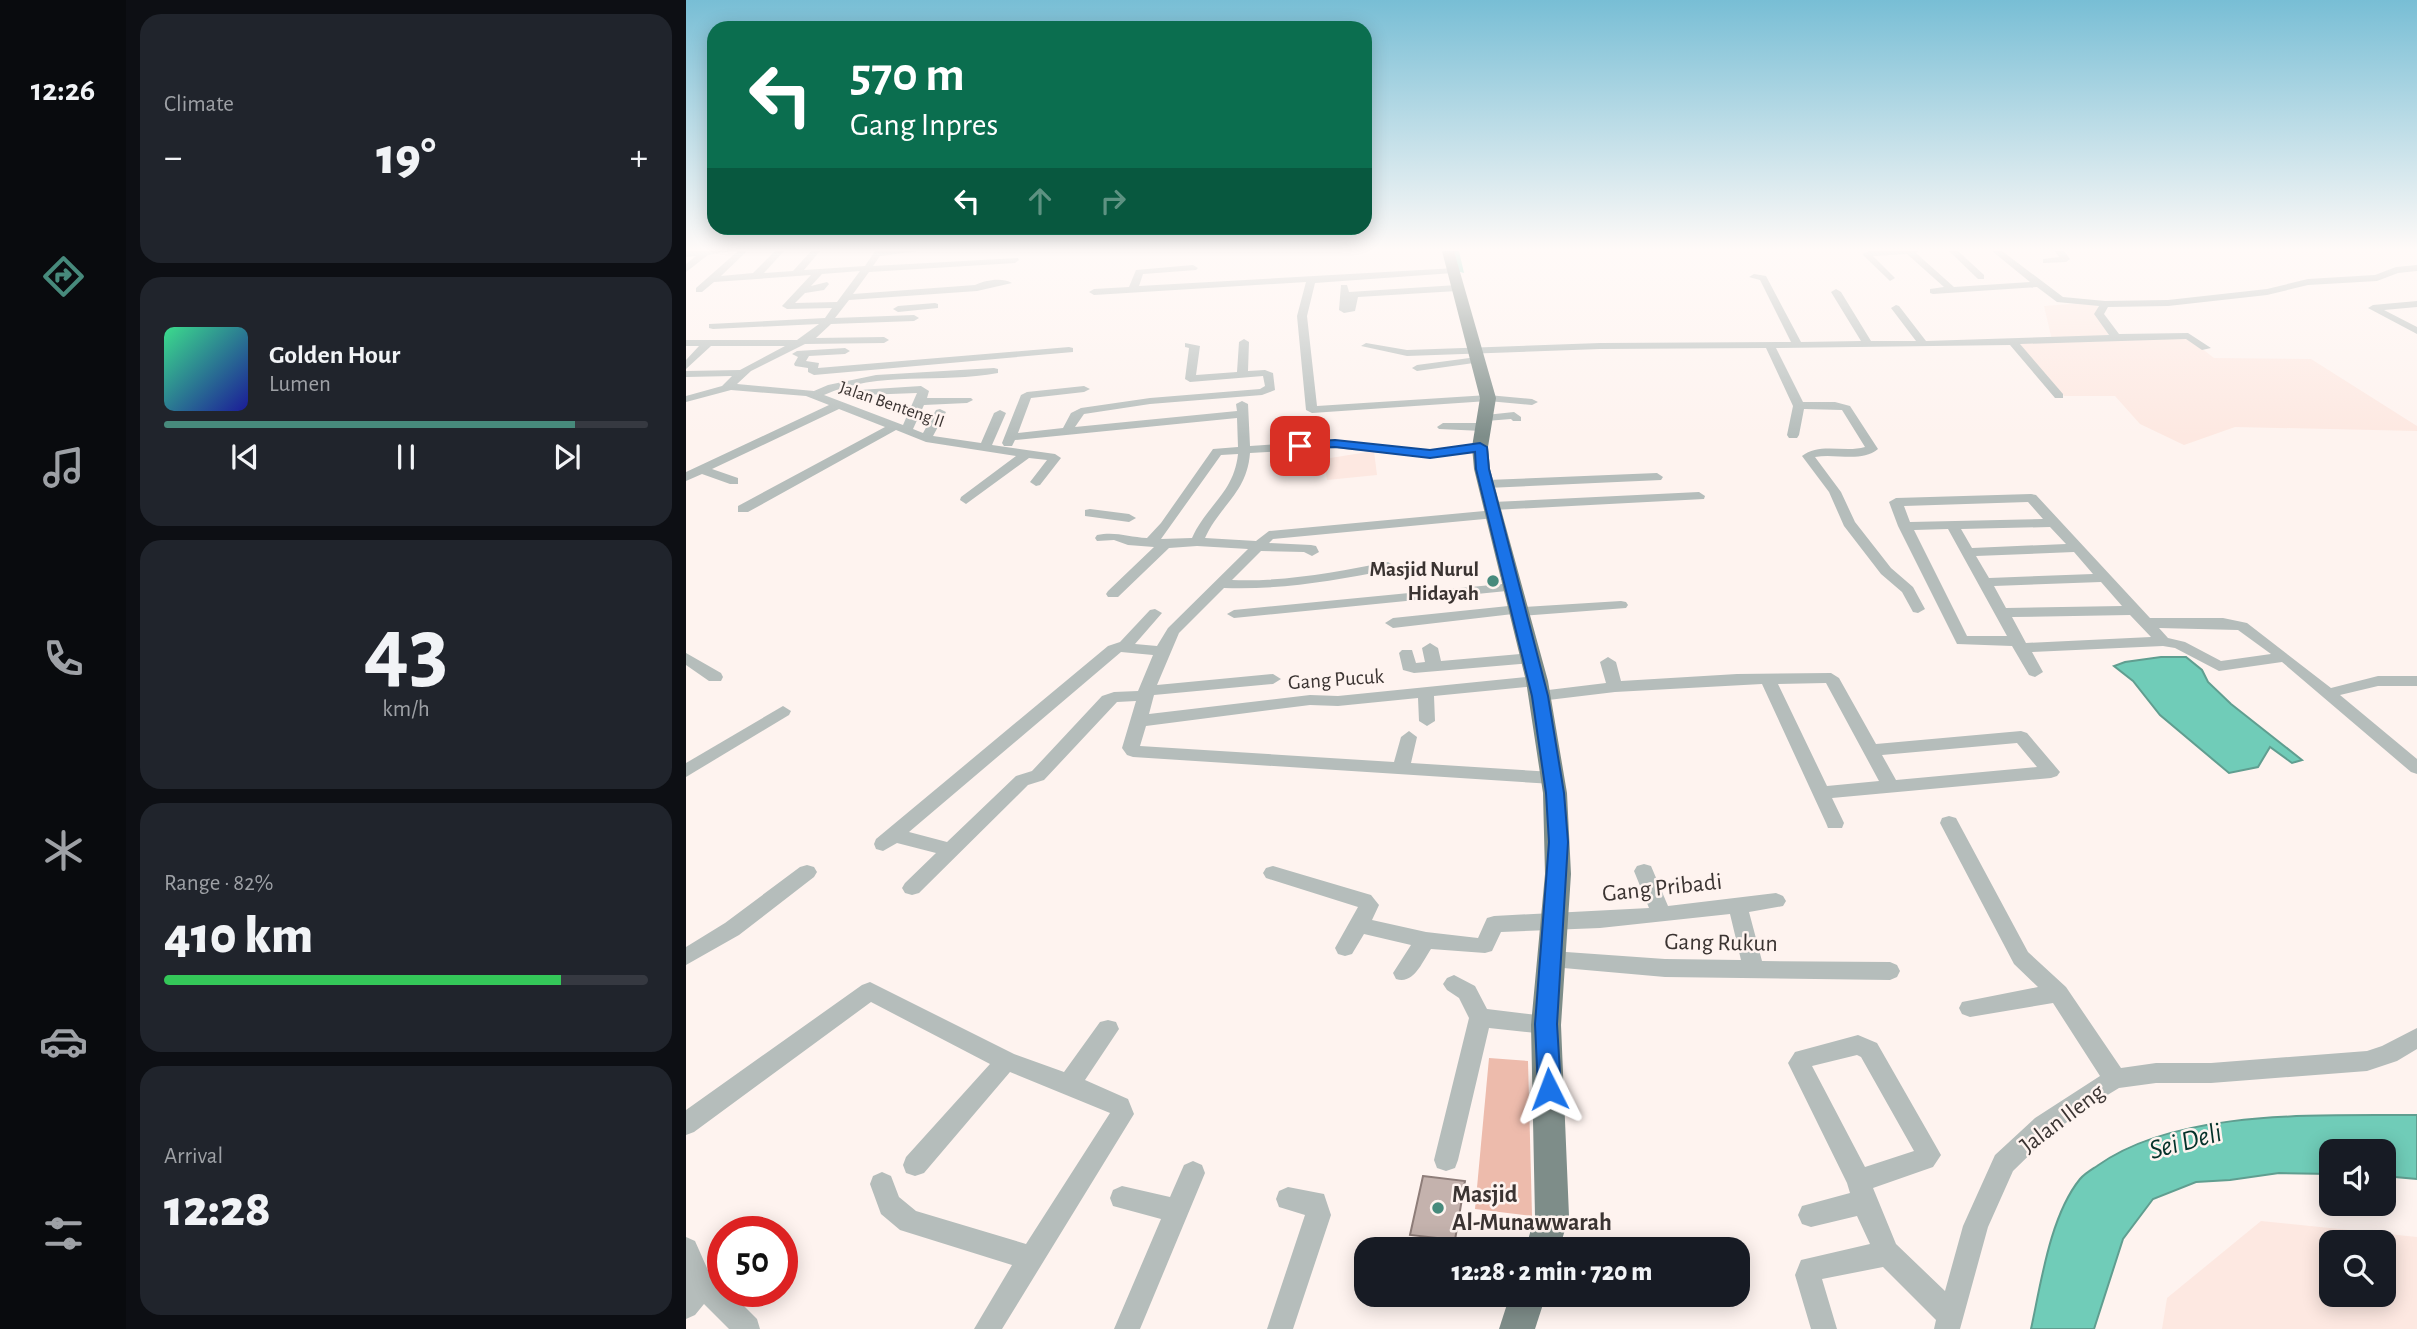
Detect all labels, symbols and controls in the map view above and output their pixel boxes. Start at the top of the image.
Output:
icon: left [735,49,826,140]
text: 570 m [850,51,965,100]
text: 12:26 [31,74,95,106]
text: Climate [164,93,234,116]
text: Gang Inpres [850,109,998,141]
text: 19° [376,131,436,183]
text: − [164,139,182,177]
text: + [630,139,648,177]
icon: left [948,182,986,220]
icon: ahead [1021,182,1059,220]
icon: right [1094,182,1132,220]
icon: directions [39,252,88,301]
text: Golden Hour [269,342,400,368]
text: Lumen [269,373,331,396]
street label: Jalan Benteng II [837,379,947,431]
pin [1270,416,1330,476]
icon: arrive [1281,427,1319,465]
icon: previous [226,438,264,476]
icon: pause [387,438,425,476]
icon: next [548,438,586,476]
icon: music [39,443,88,492]
place label: Masjid Nurul Hidayah [1370,559,1479,604]
marker: Masjid Nurul Hidayah [1485,573,1501,589]
text: 43 [364,605,449,696]
icon: phone [39,634,88,683]
street label: Gang Pucuk [1287,666,1385,693]
text: km/h [382,698,430,721]
icon: climate [39,826,88,875]
street label: Gang Pribadi [1601,870,1723,906]
text: Range · 82% [164,872,274,895]
text: 410 km [164,910,313,962]
street label: Gang Rukun [1664,930,1778,956]
icon: car [39,1017,88,1066]
position arrow [1512,1052,1586,1126]
street label: Jalan Ileng [2016,1079,2109,1158]
water label: Sei Deli [2146,1119,2225,1165]
map controls [2319,1139,2396,1307]
button: sound [2319,1139,2396,1216]
text: Arrival [164,1145,223,1168]
text: 12:28 [164,1183,271,1235]
place label: Masjid Al-Munawwarah [1452,1183,1612,1235]
marker: Masjid Al-Munawwarah [1430,1200,1446,1216]
icon: filters [39,1209,88,1258]
speed limit sign: 50 [707,1216,798,1307]
button: search [2319,1230,2396,1307]
text: 12:28 · 2 min · 720 m [1452,1259,1652,1285]

